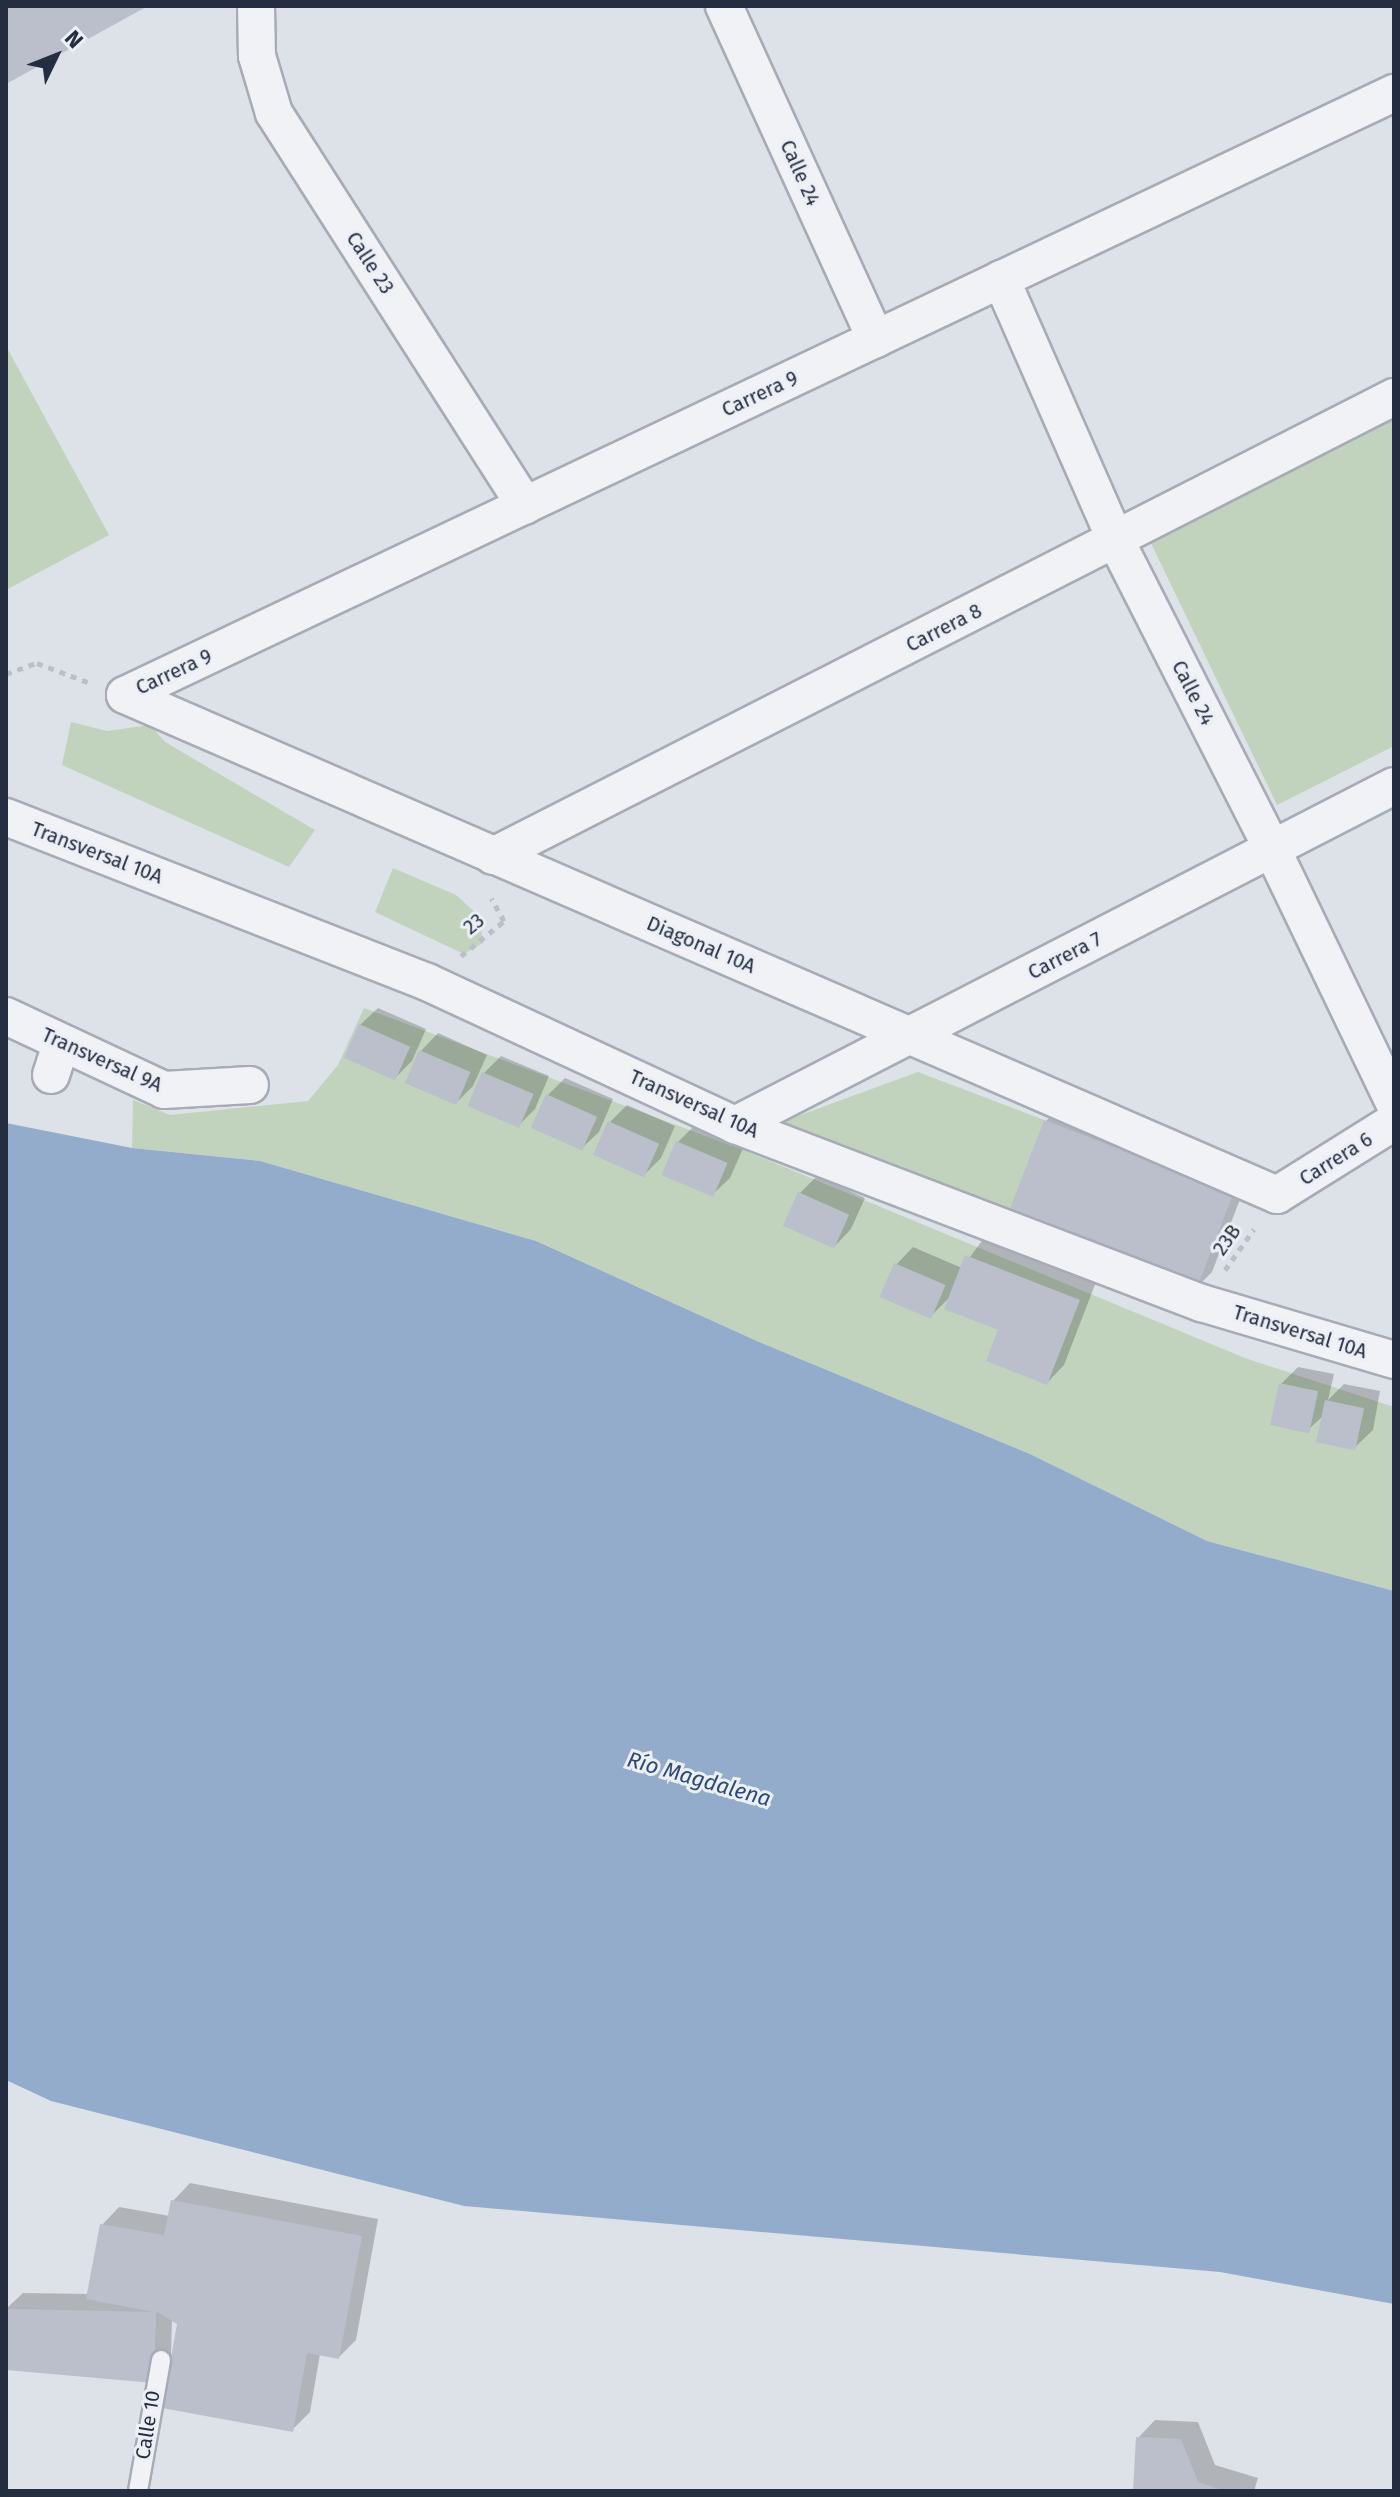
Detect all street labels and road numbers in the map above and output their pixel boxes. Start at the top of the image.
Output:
street label: Calle 24 [775,136,825,210]
street label: Calle 23 [341,227,399,299]
street label: Carrera 9 [718,366,802,422]
street label: Carrera 8 [902,599,986,657]
street label: Carrera 9 [132,644,216,700]
street label: Calle 24 [1167,657,1219,729]
street label: Transversal 10A [28,817,166,889]
street label: 23 [459,908,489,940]
street label: Diagonal 10A [643,911,759,979]
street label: Carrera 7 [1024,927,1106,985]
street label: Transversal 9A [38,1023,166,1097]
street label: Transversal 10A [626,1065,762,1143]
street label: Carrera 6 [1295,1127,1377,1191]
street label: 23B [1208,1220,1246,1260]
street label: Transversal 10A [1230,1300,1370,1364]
street label: Calle 10 [131,2389,165,2461]

